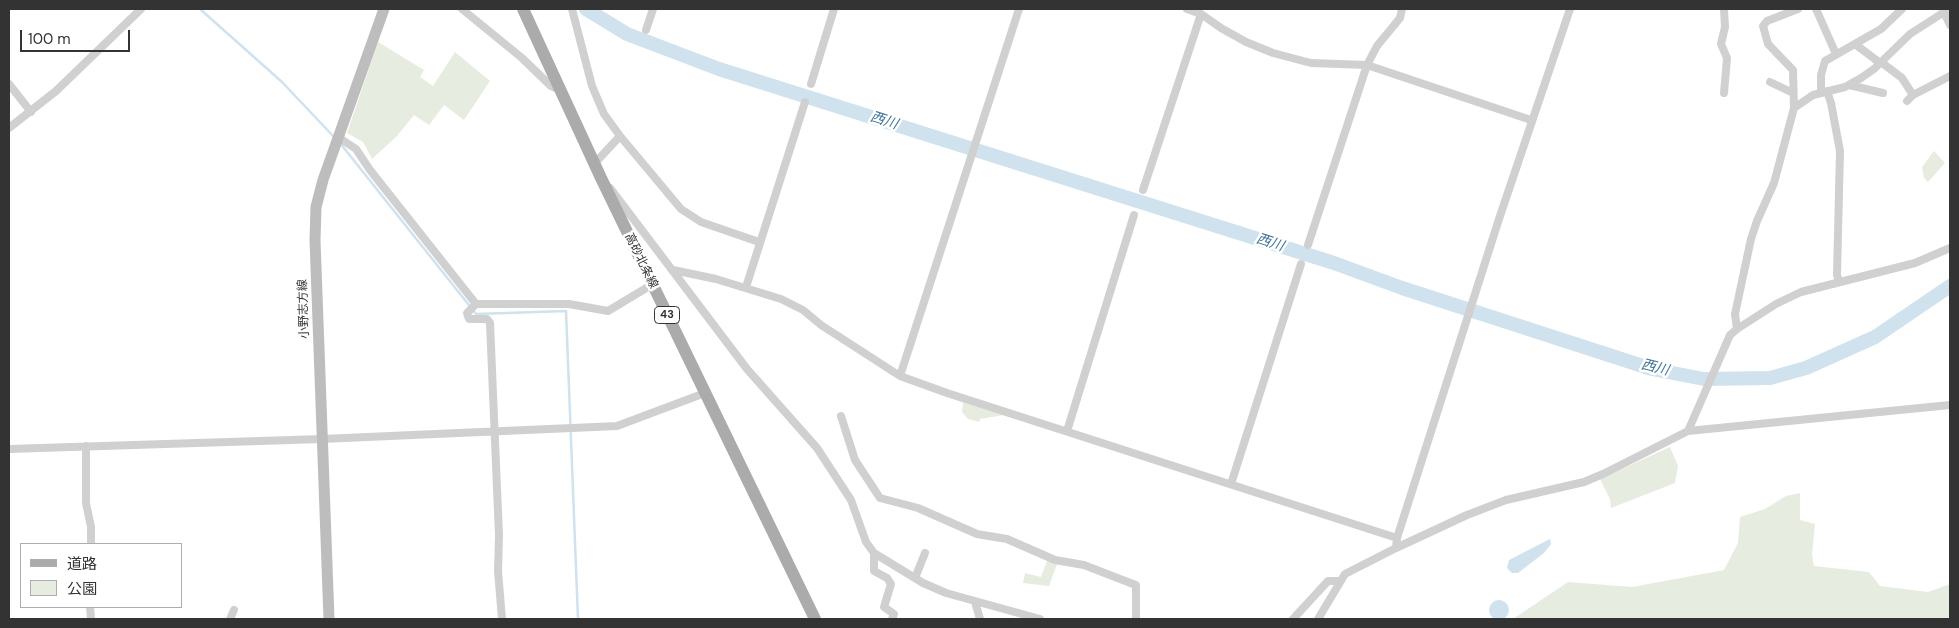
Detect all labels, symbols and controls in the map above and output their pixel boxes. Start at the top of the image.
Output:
scale bar [22,20,132,52]
text: 100 m [28,29,71,49]
water label: 西川 [868,109,900,133]
street label: 高砂北条線 [621,231,661,291]
water label: 西川 [1254,231,1286,255]
street label: 小野志方線 [296,279,312,339]
road number: 43 [654,306,680,324]
water label: 西川 [1639,356,1671,380]
legend [20,543,182,608]
text: 道路 [67,554,97,574]
text: 公園 [67,579,97,599]

